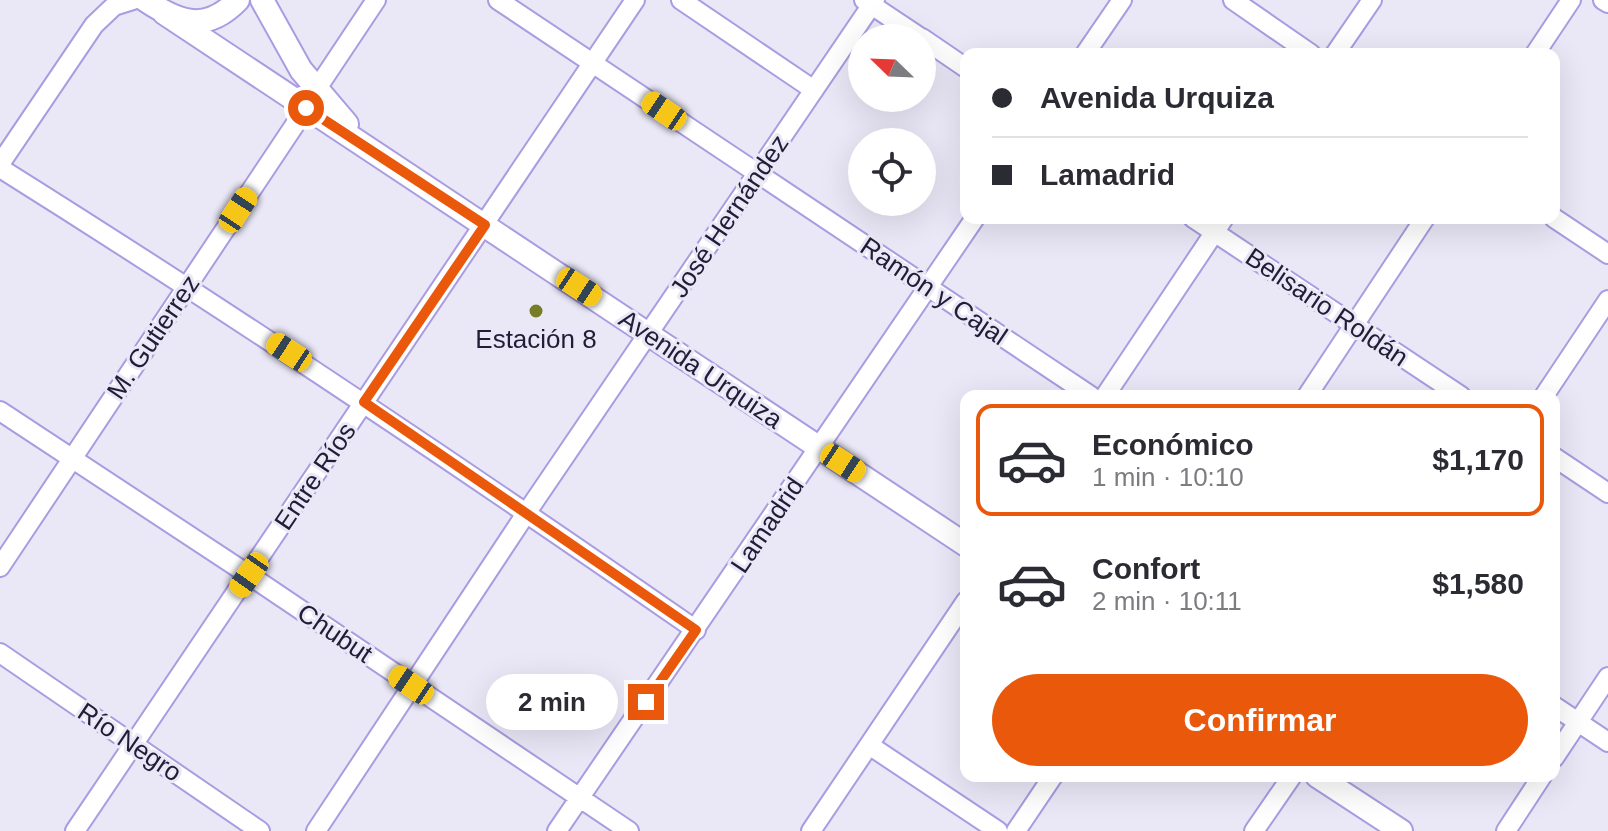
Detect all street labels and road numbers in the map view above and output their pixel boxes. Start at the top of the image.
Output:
street label: José Hernández [664,129,794,303]
street label: Ramón y Cajal [855,231,1013,351]
street label: Belisario Roldán [1240,242,1414,372]
street label: M. Gutierrez [101,269,205,405]
street label: Avenida Urquiza [614,303,789,435]
street label: Entre Ríos [268,417,362,535]
street label: Lamadrid [724,472,810,578]
street label: Chubut [292,597,379,669]
street label: Río Negro [72,696,188,788]

